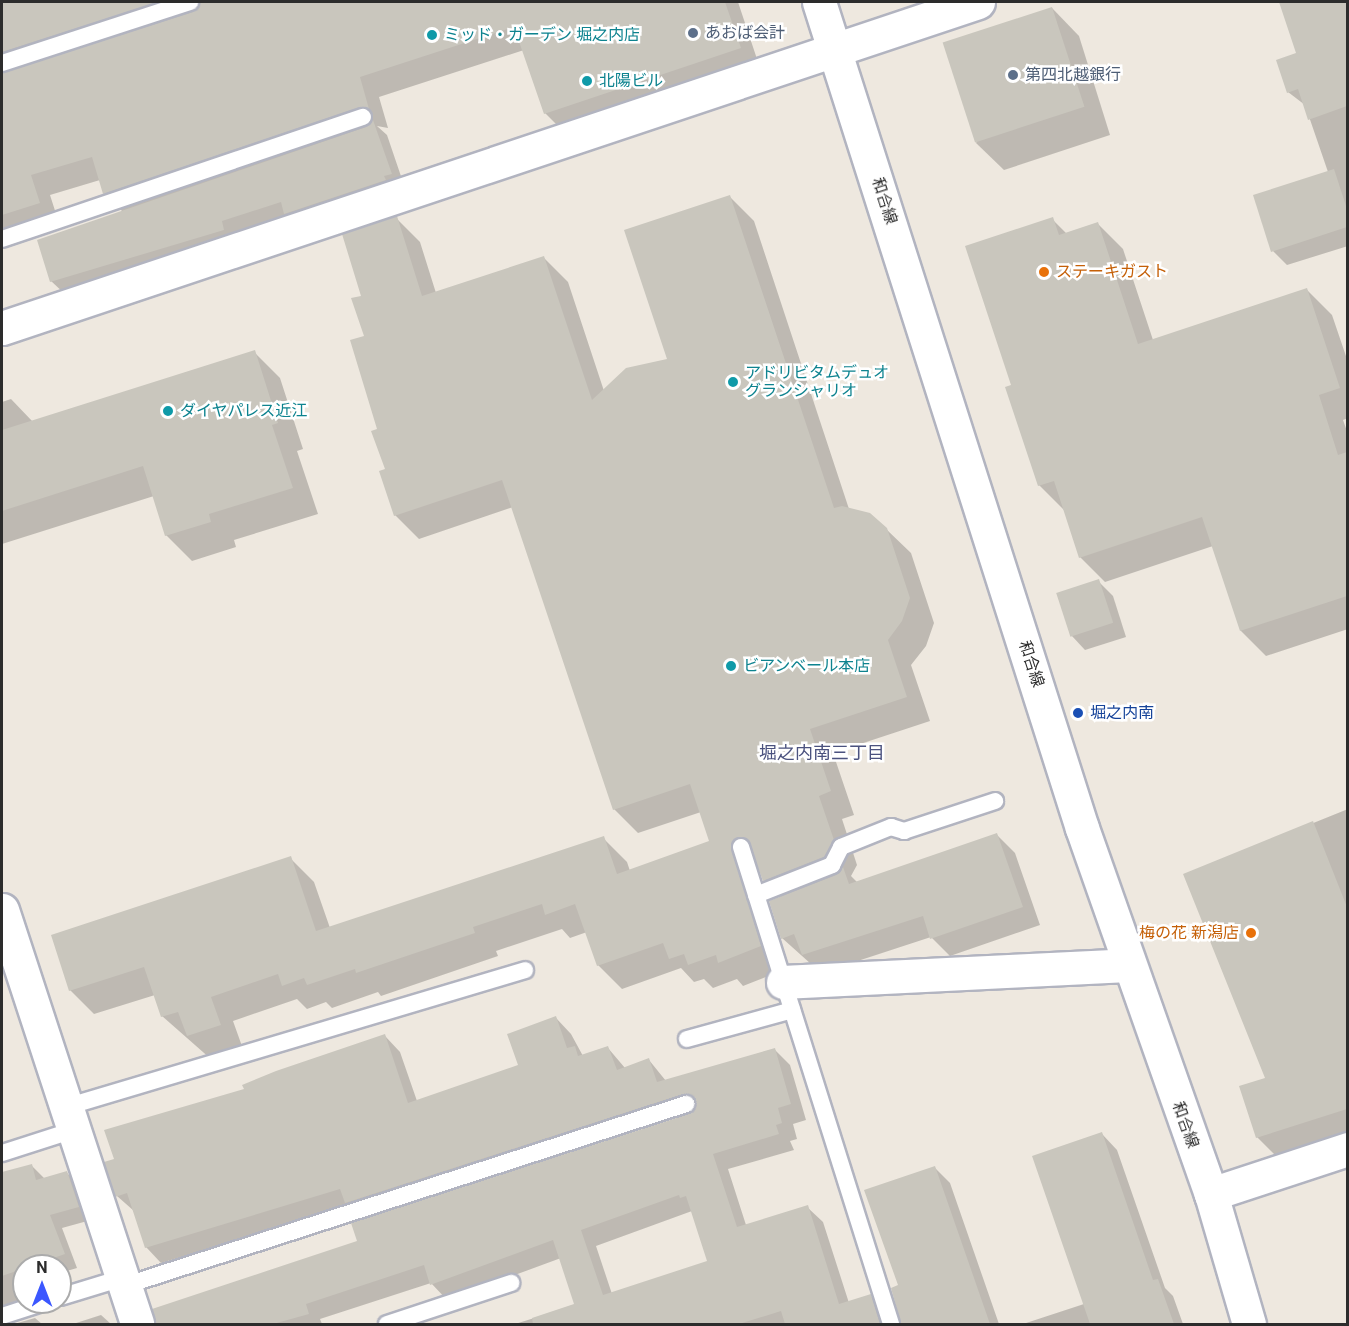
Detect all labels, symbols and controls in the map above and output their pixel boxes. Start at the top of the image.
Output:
place label: あおば会計 [705,23,785,43]
place label: ミッド・ガーデン 堀之内店 [444,25,640,45]
marker: あおば会計 [686,26,700,40]
marker: ミッド・ガーデン 堀之内店 [425,28,439,42]
place label: 第四北越銀行 [1025,65,1121,85]
marker: 第四北越銀行 [1006,68,1020,82]
place label: 北陽ビル [599,71,663,91]
marker: 北陽ビル [580,74,594,88]
street label: 和合線 [867,175,901,227]
place label: ステーキガスト [1056,262,1168,282]
marker: ステーキガスト [1037,265,1051,279]
place label: アドリビタムデュオ グランシャリオ [745,363,889,401]
marker: アドリビタムデュオ グランシャリオ [726,375,740,389]
place label: ダイヤパレス近江 [180,401,308,421]
marker: ダイヤパレス近江 [161,404,175,418]
street label: 和合線 [1014,638,1048,690]
place label: ビアンベール本店 [743,656,871,676]
marker: ビアンベール本店 [724,659,738,673]
place label: 堀之内南 [1090,703,1154,723]
marker: 堀之内南 [1071,706,1085,720]
district label: 堀之内南三丁目 [759,742,885,764]
place label: 梅の花 新潟店 [1139,923,1239,943]
marker: 梅の花 新潟店 [1244,926,1258,940]
street label: 和合線 [1168,1099,1202,1151]
north arrow [12,1254,72,1314]
text: N [36,1258,48,1277]

